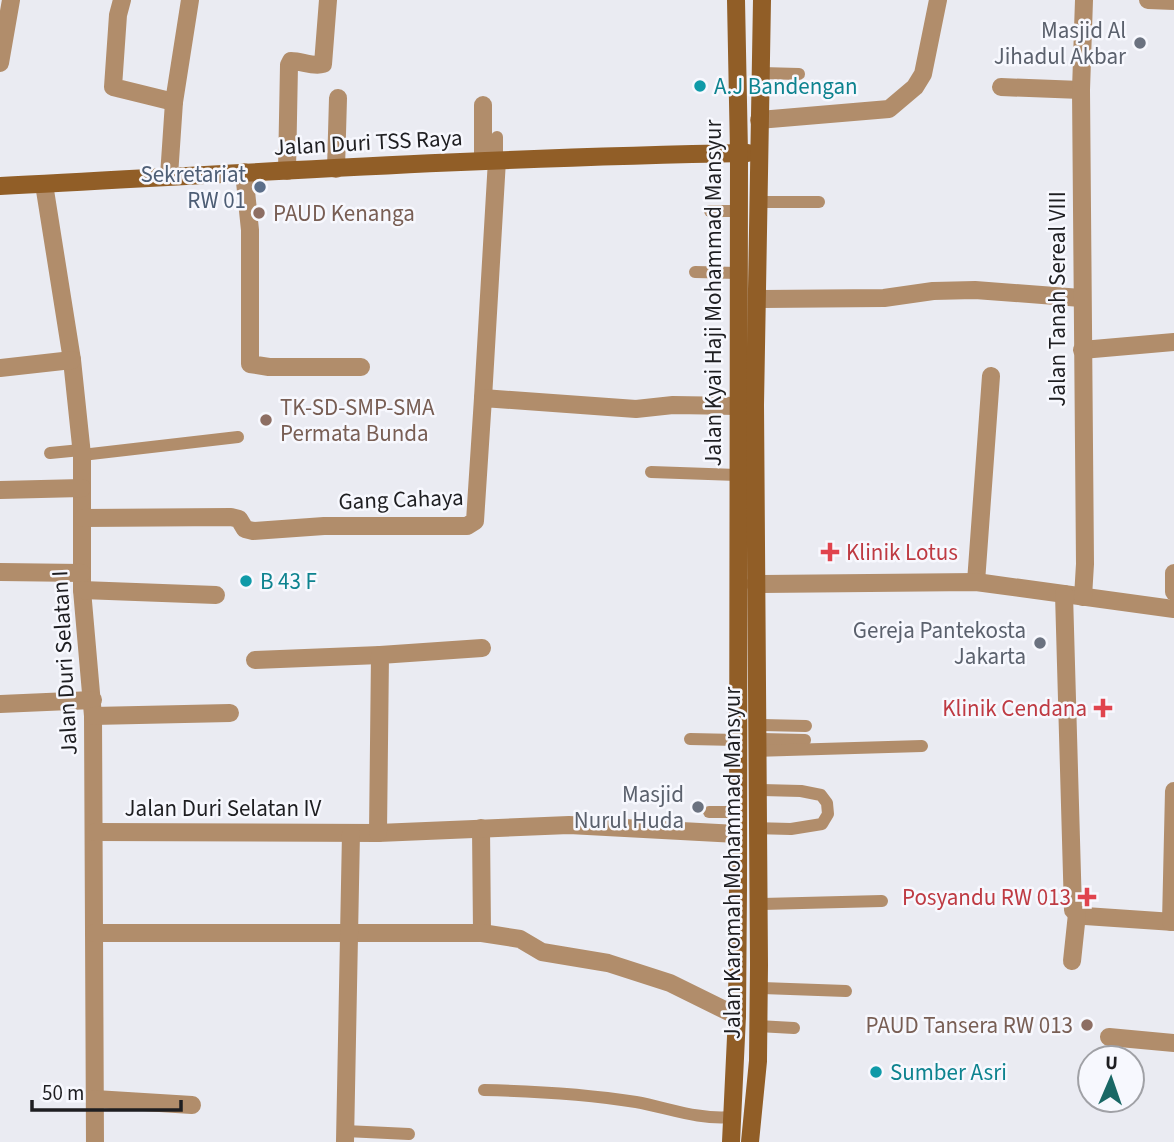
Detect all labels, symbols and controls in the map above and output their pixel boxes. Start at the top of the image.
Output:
place label: Masjid Al Jihadul Akbar [994,14,1127,73]
marker: Masjid Al Jihadul Akbar [1132,35,1148,51]
place label: A.J Bandengan [714,70,858,103]
marker: A.J Bandengan [692,78,708,94]
street label: Jalan Kyai Haji Mohammad Mansyur [697,119,730,466]
street label: Jalan Duri TSS Raya [273,121,463,164]
place label: Sekretariat RW 01 [140,158,246,217]
marker: Sekretariat RW 01 [252,179,268,195]
street label: Jalan Tanah Sereal VIII [1041,191,1074,407]
place label: PAUD Kenanga [273,197,415,230]
marker: PAUD Kenanga [251,205,267,221]
place label: TK-SD-SMP-SMA Permata Bunda [280,391,435,450]
marker: TK-SD-SMP-SMA Permata Bunda [258,412,274,428]
street label: Gang Cahaya [338,481,464,518]
place label: Klinik Lotus [846,536,958,569]
marker: Klinik Lotus [820,542,840,562]
place label: B 43 F [260,565,317,598]
street label: Jalan Duri Selatan I [43,570,86,756]
marker: B 43 F [238,573,254,589]
place label: Gereja Pantekosta Jakarta [853,614,1026,673]
marker: Gereja Pantekosta Jakarta [1032,635,1048,651]
street label: Jalan Karomah Mohammad Mansyur [716,686,749,1039]
place label: Klinik Cendana [942,692,1087,725]
marker: Klinik Cendana [1093,698,1113,718]
place label: Masjid Nurul Huda [574,778,684,837]
street label: Jalan Duri Selatan IV [125,792,322,825]
marker: Masjid Nurul Huda [690,799,706,815]
place label: Posyandu RW 013 [902,881,1071,914]
marker: Posyandu RW 013 [1077,887,1097,907]
place label: PAUD Tansera RW 013 [866,1009,1073,1042]
marker: PAUD Tansera RW 013 [1079,1017,1095,1033]
north arrow [1076,1044,1146,1114]
text: U [1105,1050,1118,1077]
place label: Sumber Asri [890,1056,1007,1089]
marker: Sumber Asri [868,1064,884,1080]
scale bar [32,1068,180,1112]
text: 50 m [42,1078,84,1108]

